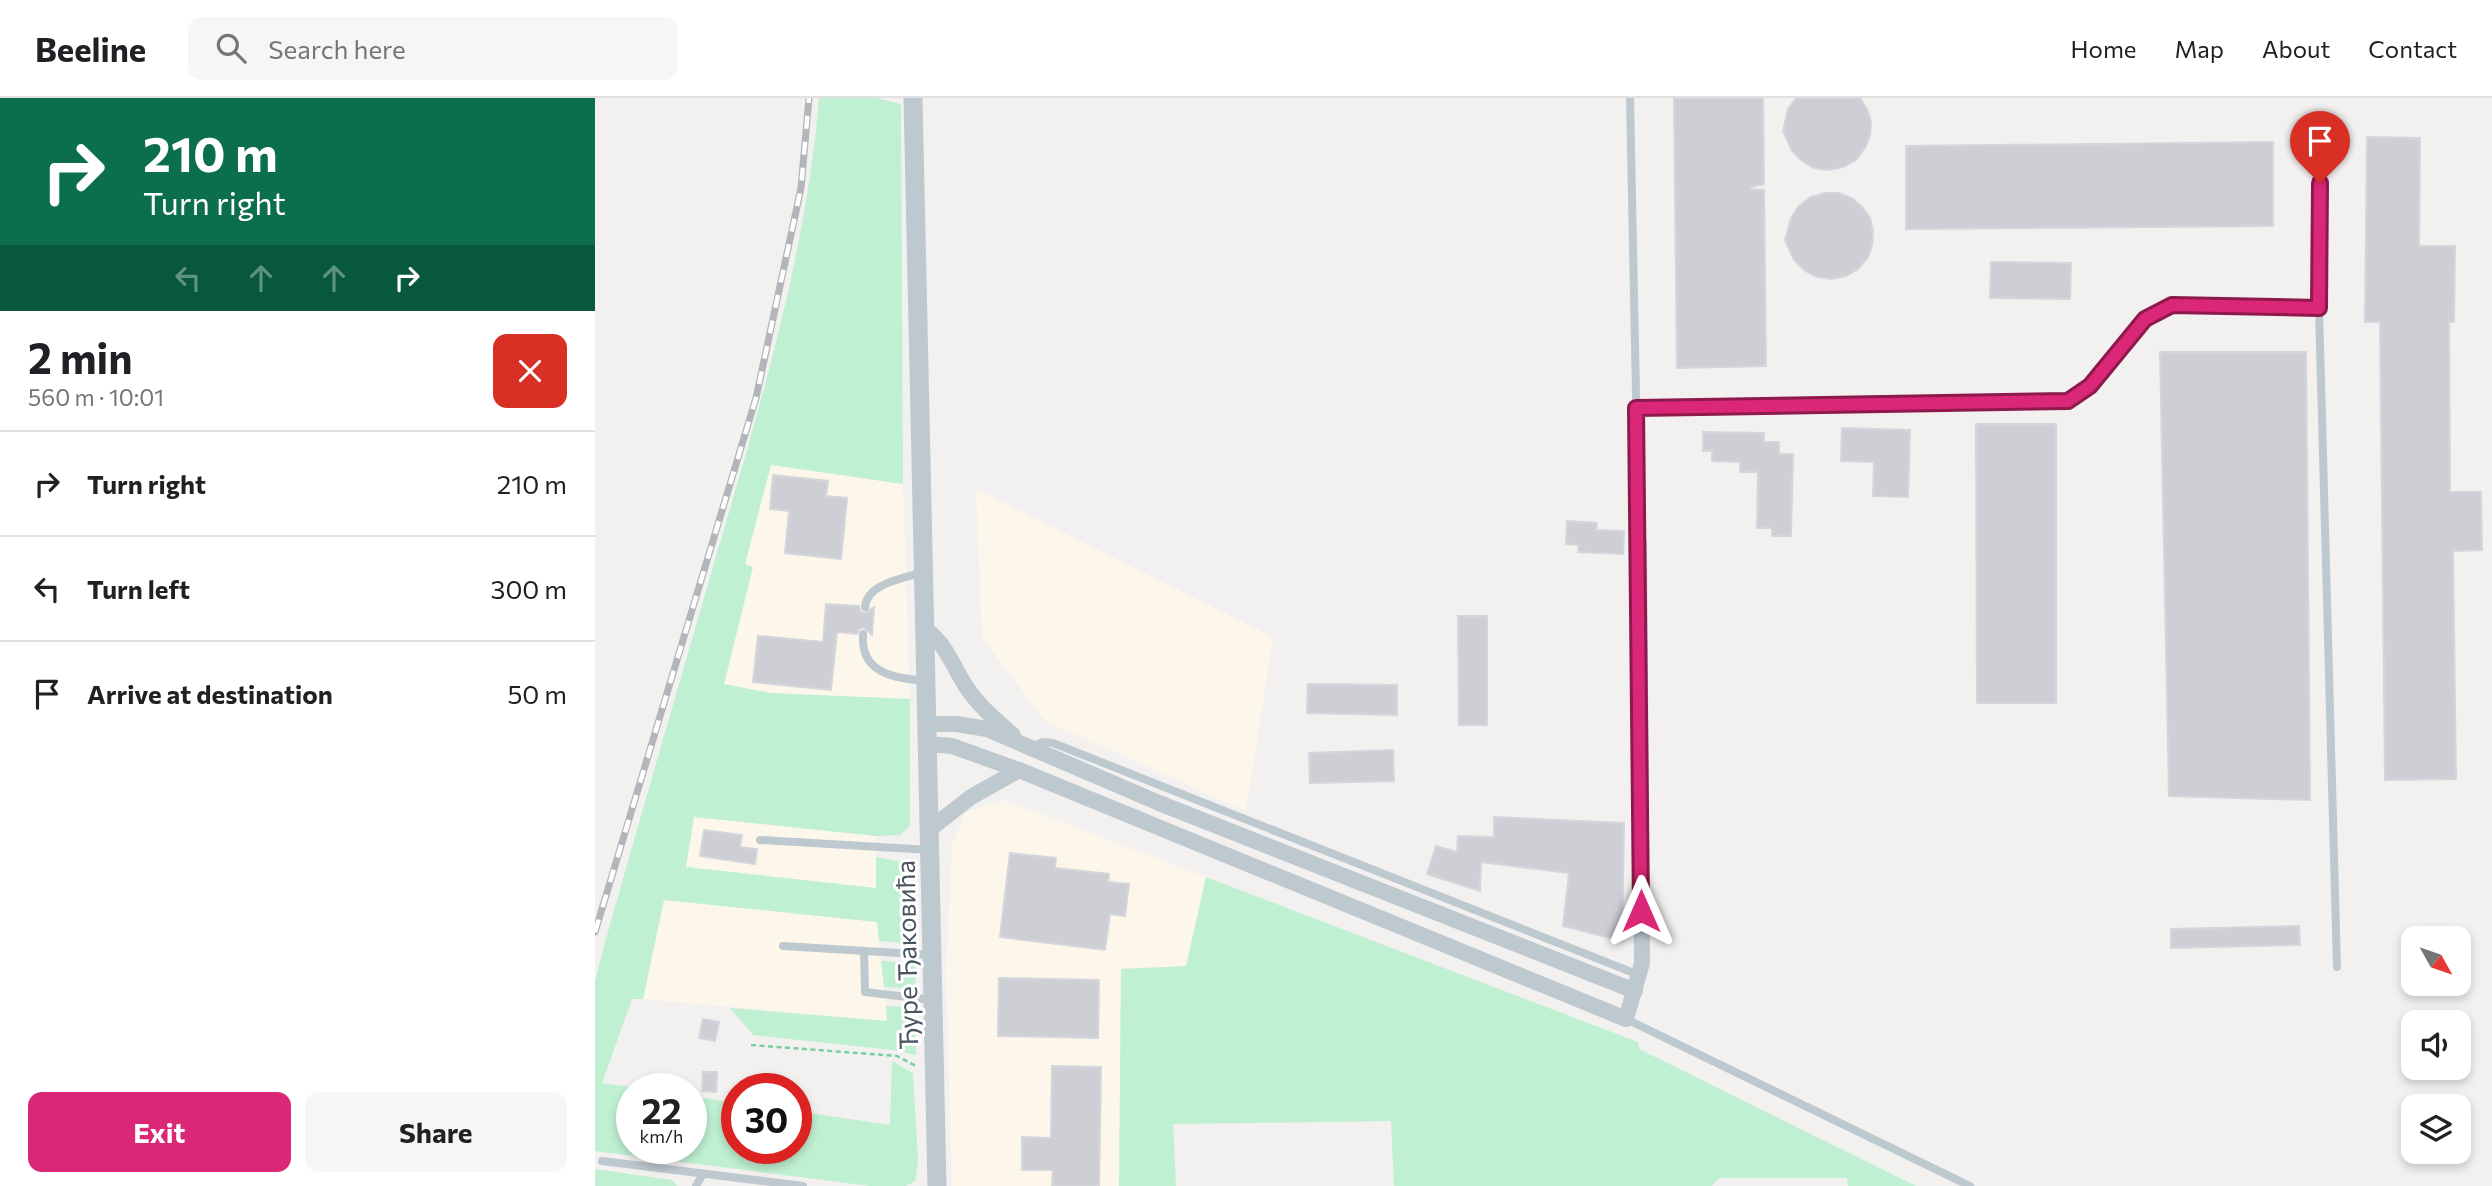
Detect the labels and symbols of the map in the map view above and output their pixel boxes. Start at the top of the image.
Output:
pin [2290,111,2350,183]
street label: Ђуре Ђаковића [889,860,923,1050]
position arrow [1604,874,1678,948]
north arrow [2401,926,2471,996]
speed limit sign: 30 [721,1073,812,1164]

